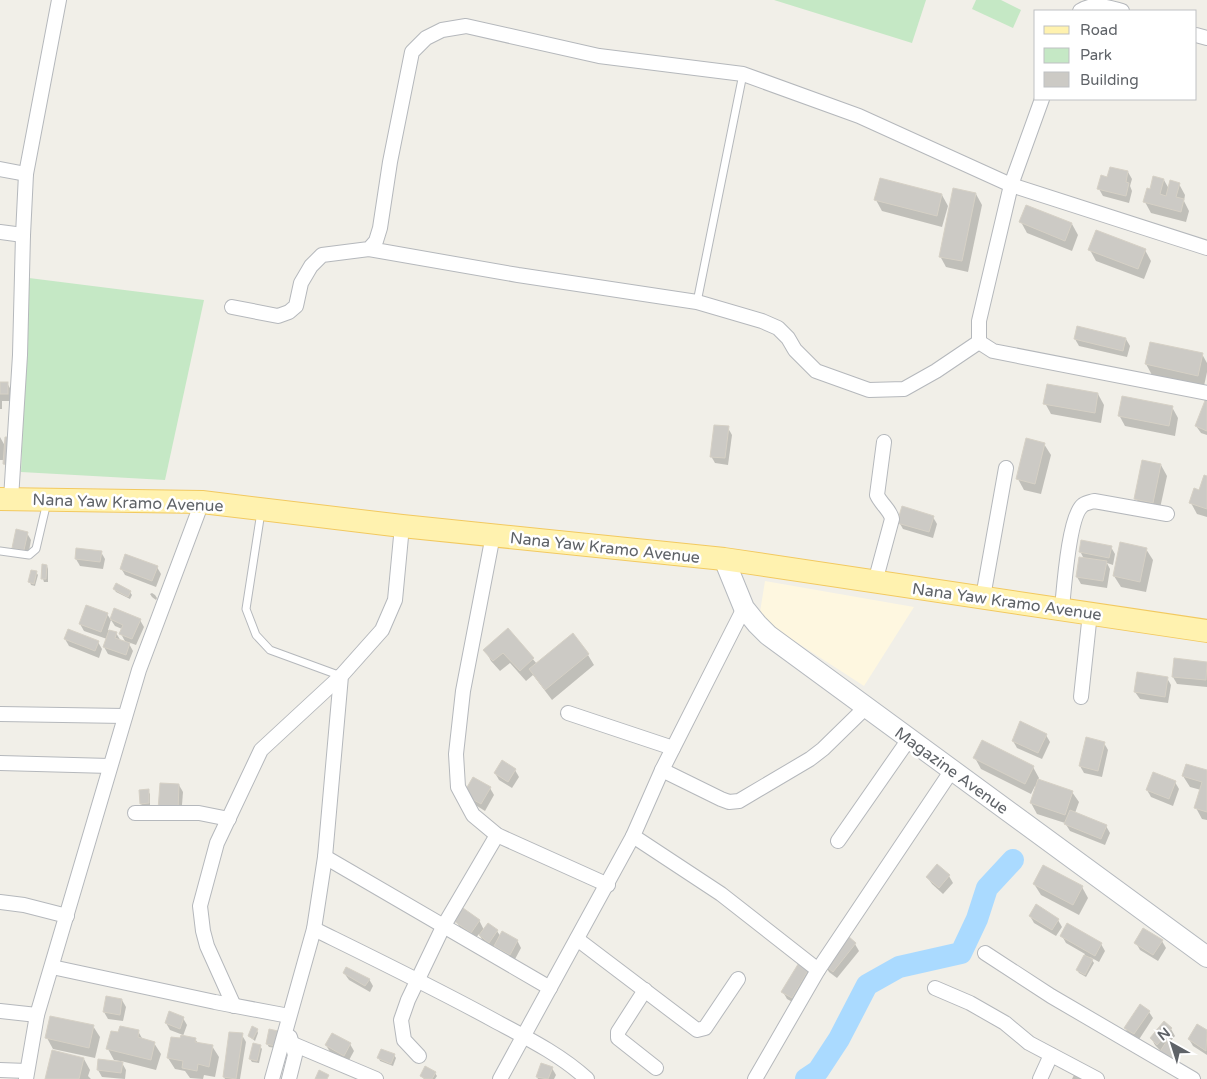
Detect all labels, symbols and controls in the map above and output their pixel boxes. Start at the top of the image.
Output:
legend [1034,10,1197,100]
text: Road [1080,21,1118,39]
text: Park [1080,46,1112,64]
text: Building [1080,71,1139,89]
street label: Nana Yaw Kramo Avenue [32,490,224,516]
street label: Nana Yaw Kramo Avenue [509,528,701,568]
street label: Nana Yaw Kramo Avenue [911,579,1103,625]
street label: Magazine Avenue [891,723,1012,819]
north arrow [1147,1019,1197,1069]
text: N [1154,1024,1174,1044]

